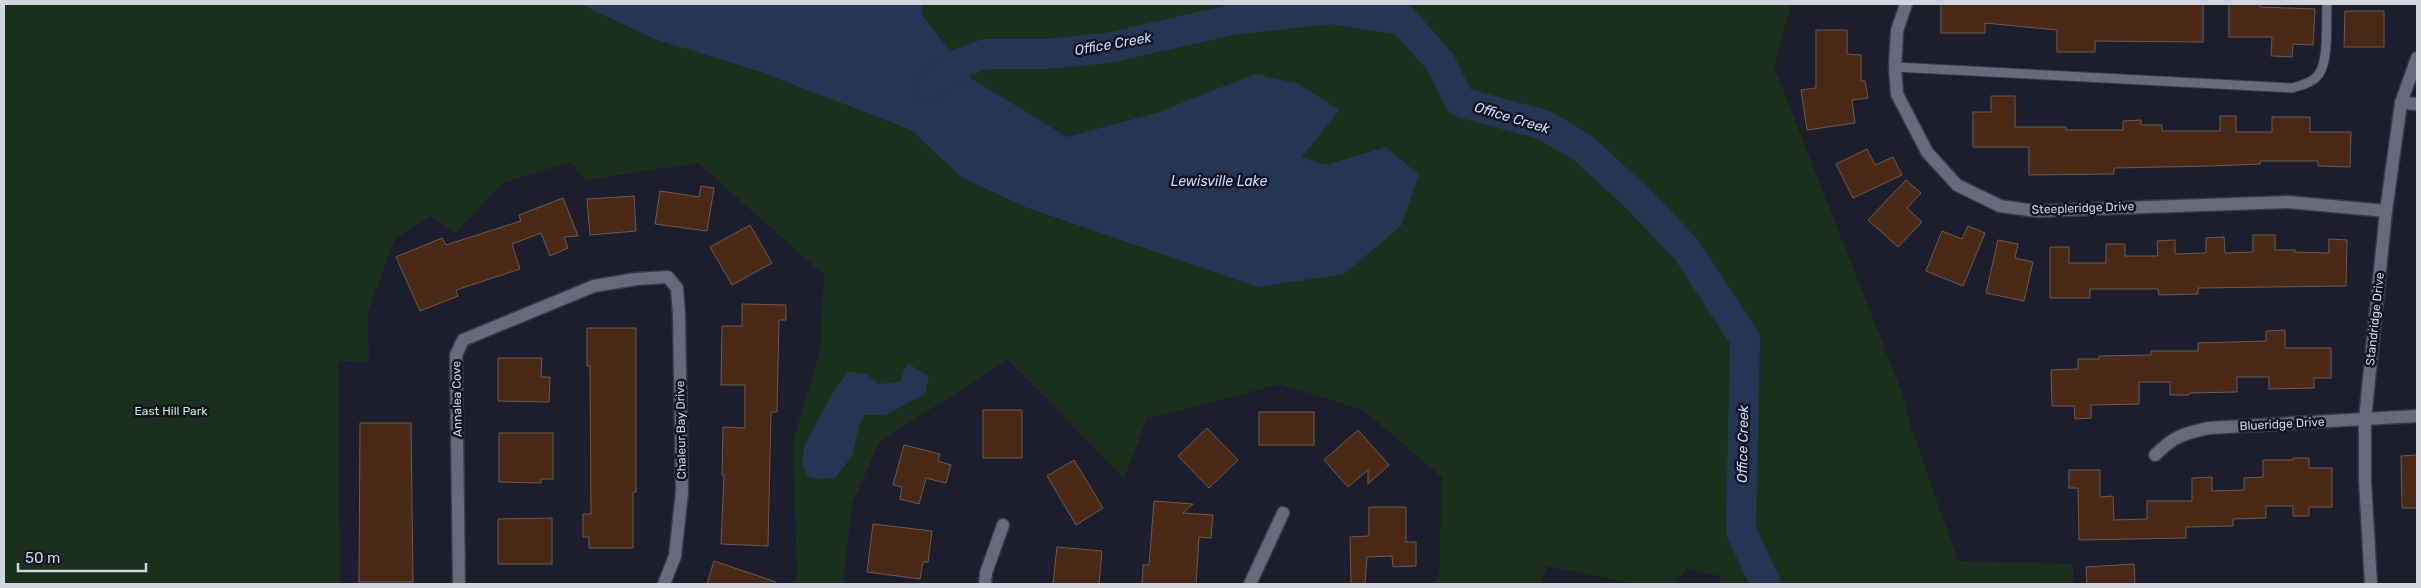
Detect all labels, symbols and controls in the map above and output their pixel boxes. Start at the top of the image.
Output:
water label: Office Creek [1073,29,1154,59]
water label: Office Creek [1472,98,1552,138]
water label: Lewisville Lake [1171,173,1267,190]
street label: Steepleridge Drive [2031,199,2135,217]
street label: Standridge Drive [2363,271,2387,366]
street label: Annalea Cove [449,361,465,437]
street label: Chaleur Bay Drive [673,380,689,479]
park label: East Hill Park [135,404,208,418]
water label: Office Creek [1734,404,1752,483]
street label: Blueridge Drive [2239,415,2325,433]
scale bar [18,540,145,572]
text: 50 m [25,549,60,567]

